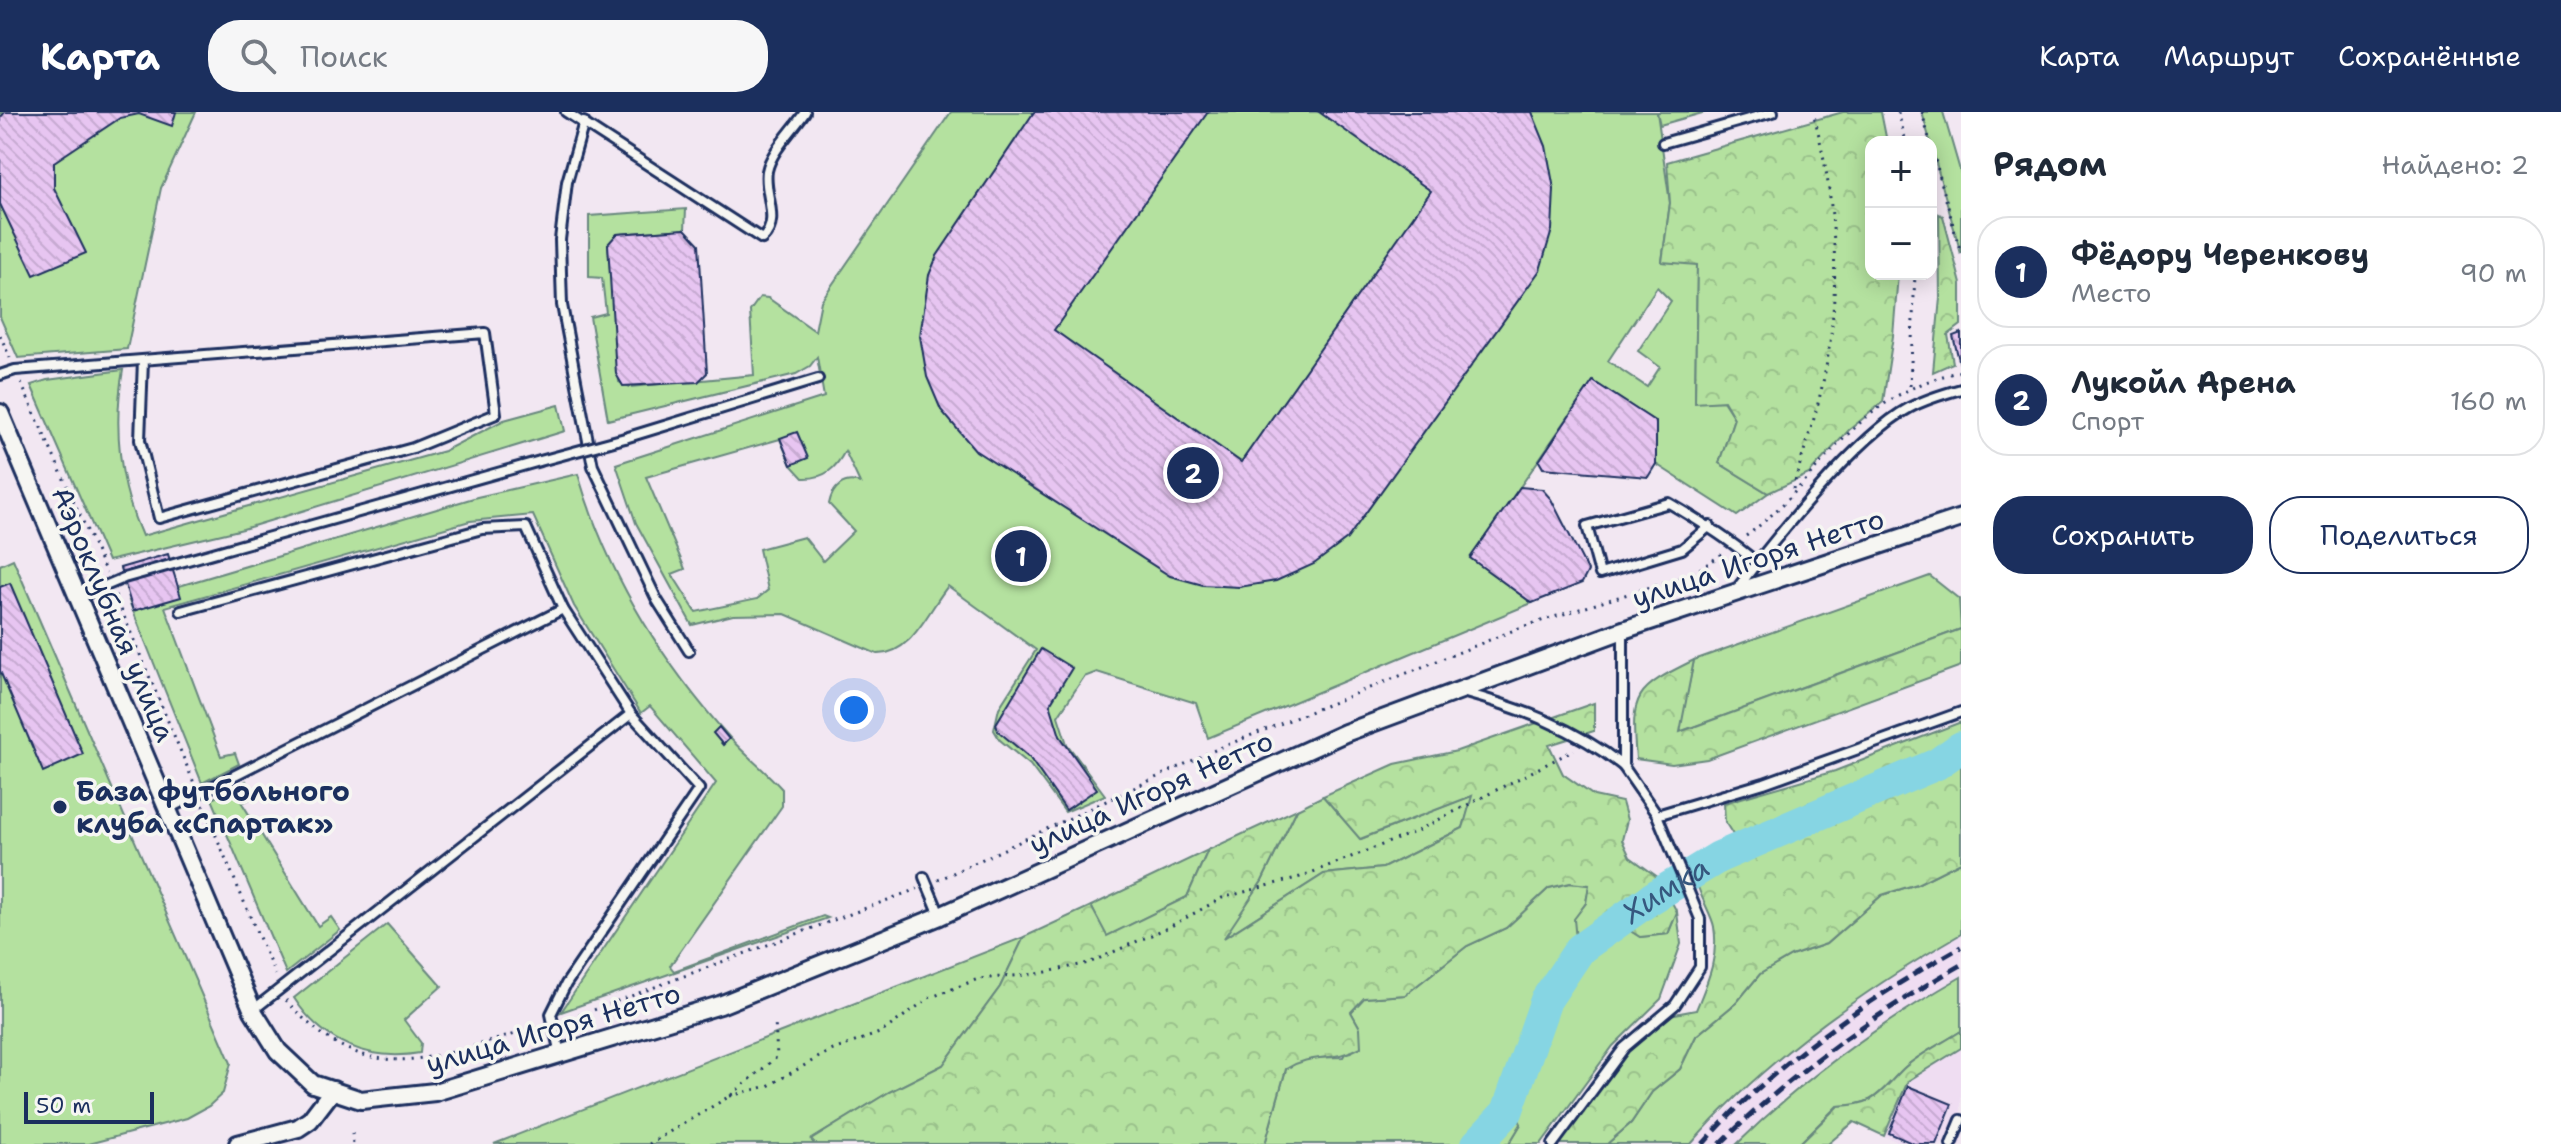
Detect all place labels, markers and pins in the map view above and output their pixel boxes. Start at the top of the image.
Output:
pin: 2 [1167,443,1219,503]
pin: 1 [995,526,1047,586]
place label: База футбольного клуба «Спартак» [76,772,350,842]
marker: База футбольного клуба «Спартак» [51,798,69,816]

